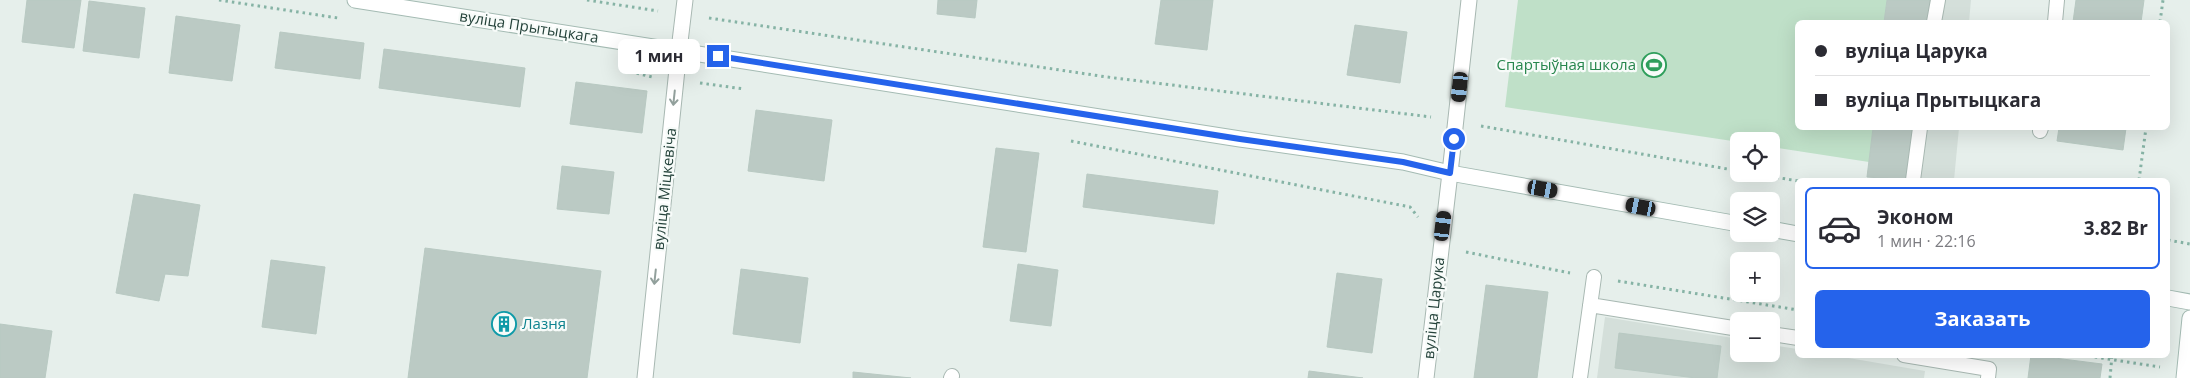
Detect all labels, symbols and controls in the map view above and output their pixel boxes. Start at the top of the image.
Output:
street label: вуліца Прытыцкага [458,5,600,47]
callout: 1 мин [618,38,700,74]
text: вуліца Царука [1845,38,1988,64]
text: 1 мин [635,45,683,67]
route end [707,45,729,67]
sports icon: Спартыўная школа [1641,52,1667,78]
place label: Спартыўная школа [1497,54,1636,74]
car [1450,71,1469,103]
text: вуліца Прытыцкага [1845,87,2041,113]
one-way arrow [669,90,679,106]
street label: вуліца Міцкевіча [648,127,680,251]
route start [1443,128,1465,150]
map controls [1730,132,1780,362]
button: locate [1730,132,1780,182]
car [1526,179,1559,199]
button: layers [1730,192,1780,242]
car [1624,197,1657,217]
text: Эконом [1877,204,1954,230]
icon: car [1817,206,1862,251]
car [1433,210,1452,242]
text: 3.82 Br [2084,215,2148,241]
text: 1 мин · 22:16 [1877,230,1976,252]
button: + [1730,252,1780,302]
street label: вуліца Царука [1418,256,1448,360]
one-way arrow [651,269,660,285]
button: Заказать [1815,290,2150,348]
building icon: Лазня [491,311,517,337]
button: − [1730,312,1780,362]
place label: Лазня [522,313,566,333]

